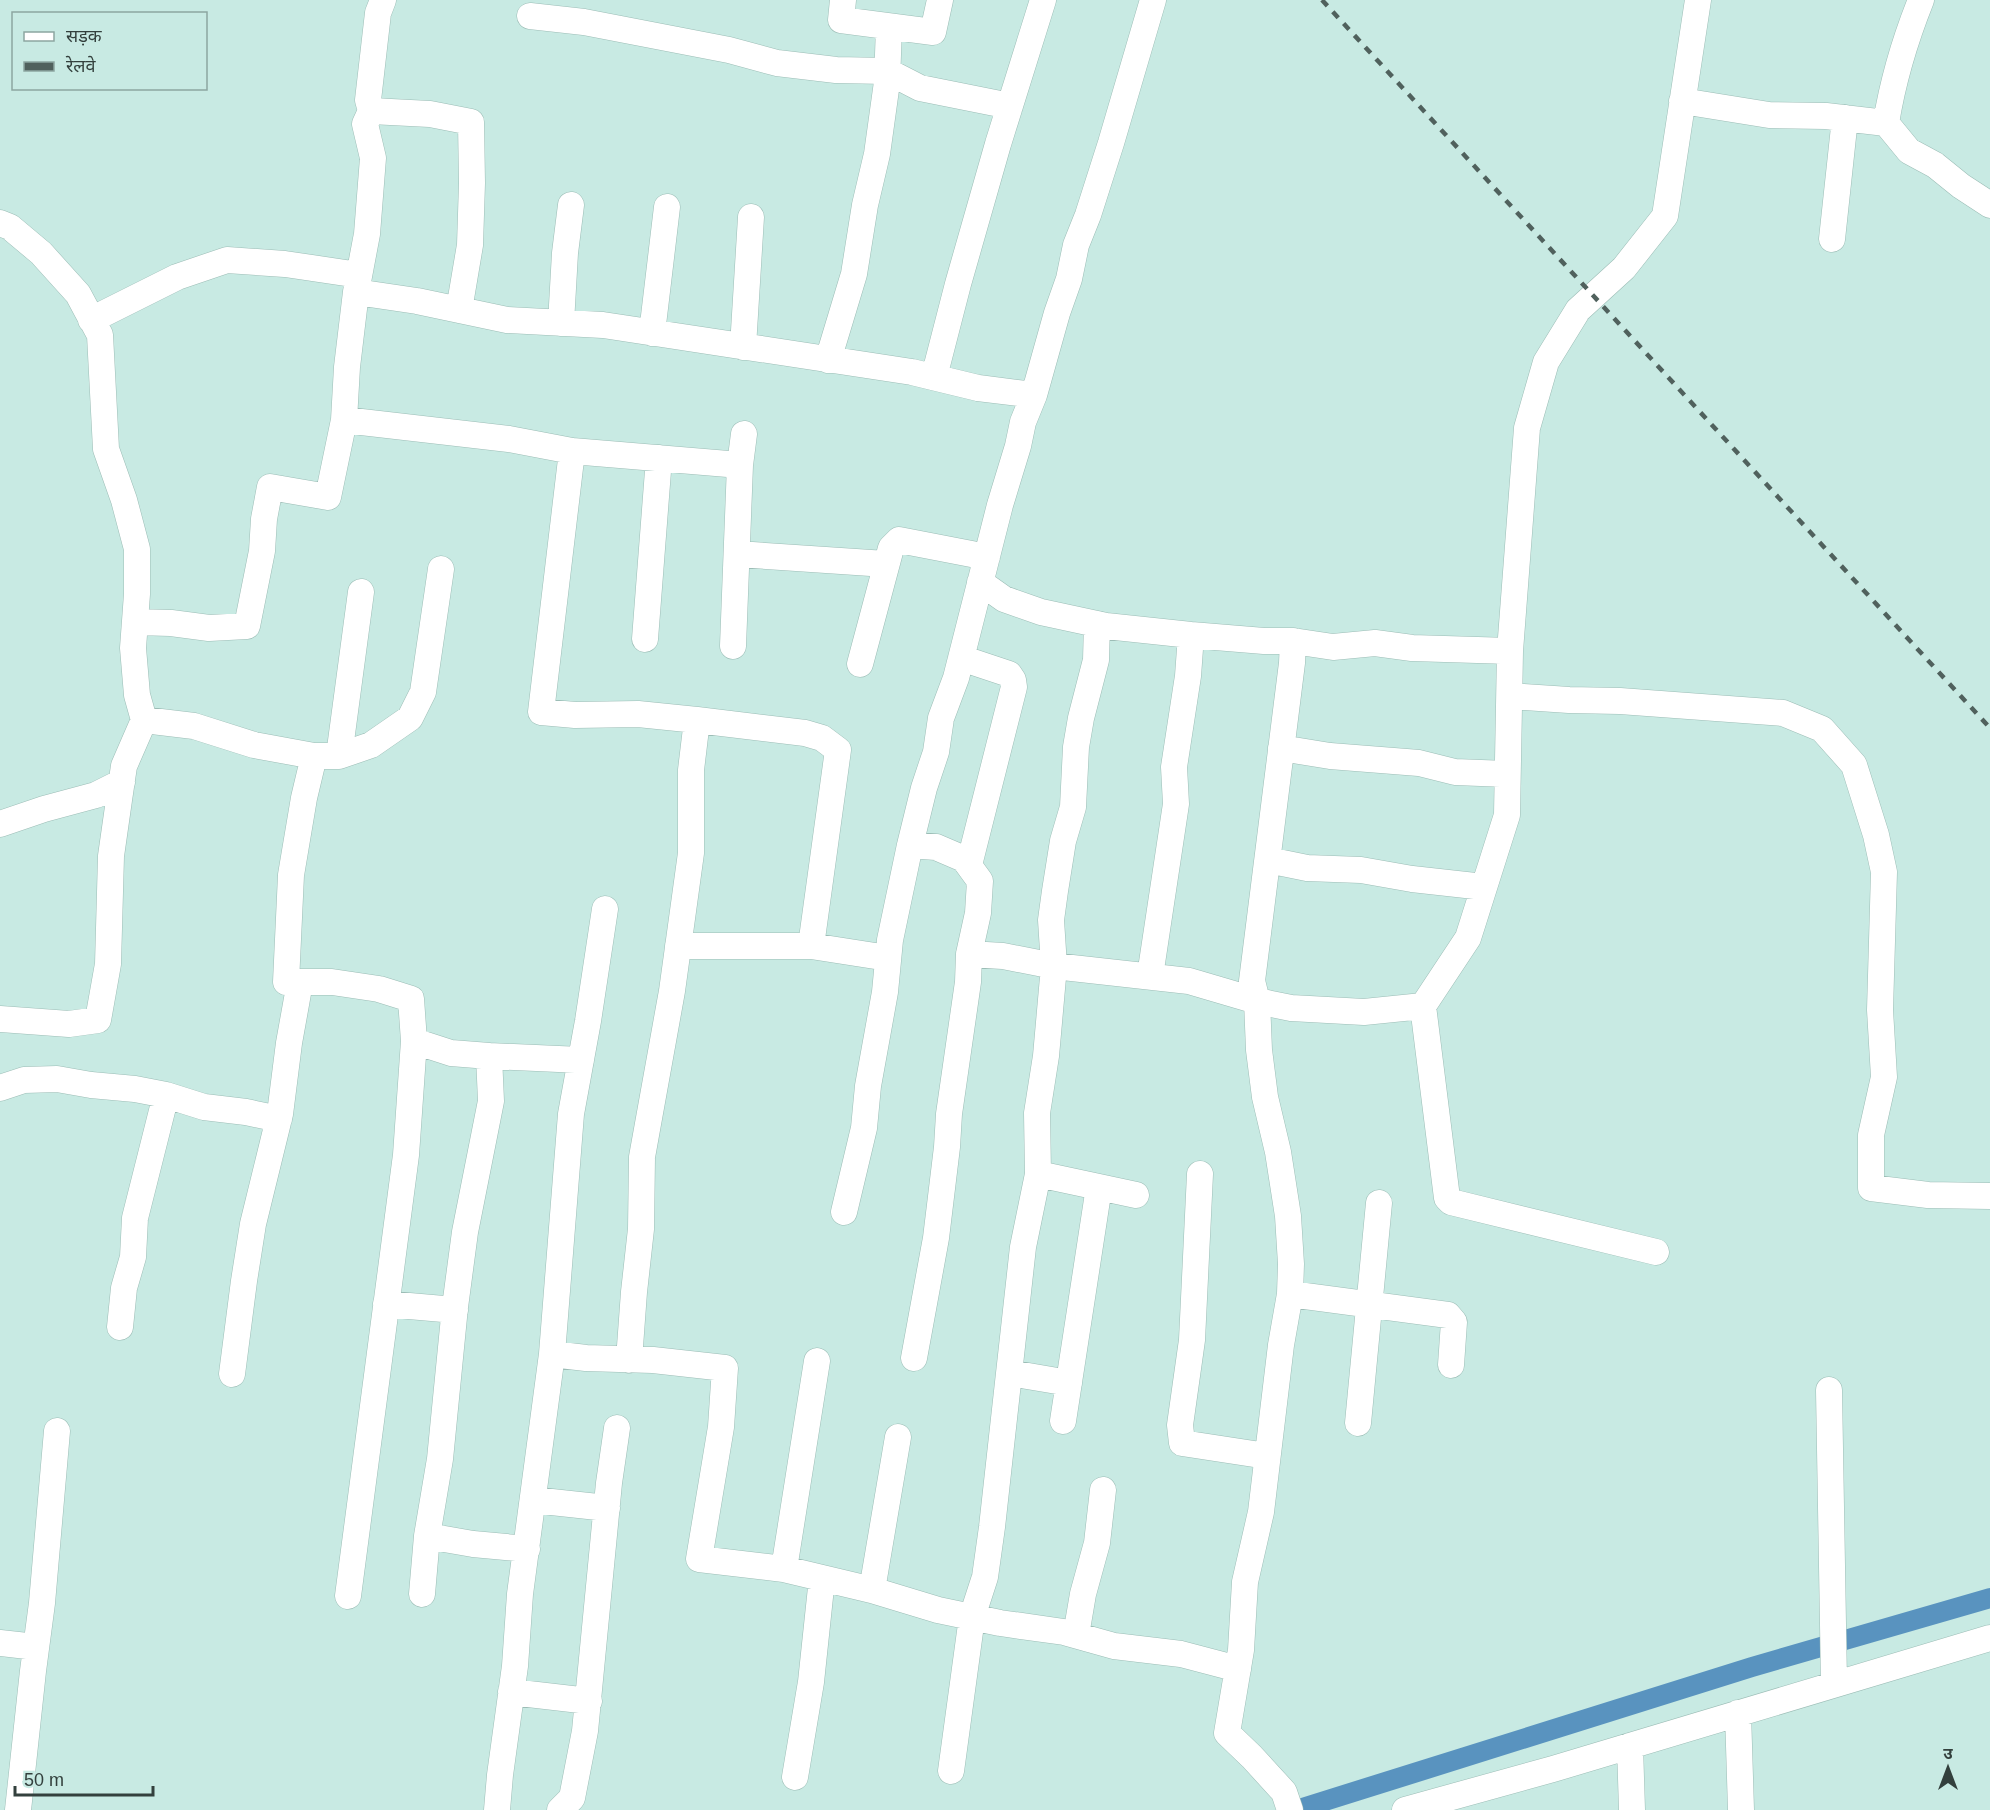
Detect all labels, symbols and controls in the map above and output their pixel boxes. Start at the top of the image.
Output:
legend [12,12,207,90]
text: सड़क [66,26,103,46]
text: रेलवे [65,55,97,76]
north arrow [1918,1738,1978,1798]
text: उ [1943,1745,1953,1762]
scale bar [15,1759,153,1797]
text: 50 m [24,1770,64,1790]

